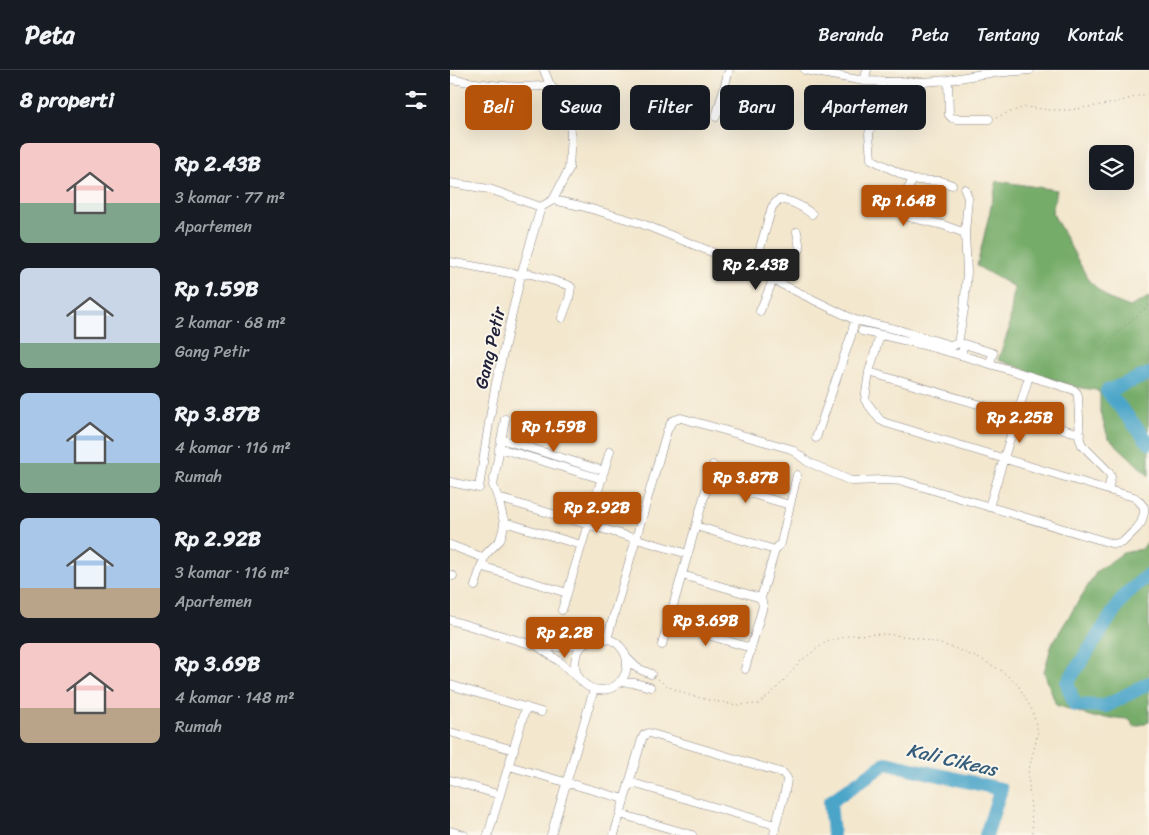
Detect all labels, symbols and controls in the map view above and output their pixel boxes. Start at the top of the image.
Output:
text: Peta [25,14,74,56]
text: Beranda [818,19,884,51]
text: Peta [912,19,949,51]
text: Tentang [977,19,1040,51]
text: Kontak [1068,19,1124,51]
text: 8 properti [20,81,114,119]
chip: Beli [465,85,532,130]
chip: Sewa [542,85,620,130]
chip: Filter [630,85,710,130]
chip: Baru [720,85,794,130]
chip: Apartemen [804,85,926,130]
icon: filters [402,86,430,114]
text: Rp 2.43B [175,145,261,183]
map controls [1089,145,1134,190]
button: layers [1089,145,1134,190]
icon: home [60,163,120,223]
text: 3 kamar · 77 m² [175,183,285,212]
pin: Rp 1.64B [852,184,956,227]
text: Rp 1.64B [872,186,936,215]
text: Apartemen [175,212,252,241]
pin: Rp 2.43B [704,248,808,291]
text: Rp 2.43B [723,250,789,279]
text: Rp 1.59B [175,270,259,308]
icon: home [60,288,120,348]
street label: Gang Petir [465,302,515,392]
text: 2 kamar · 68 m² [175,308,286,337]
text: Gang Petir [175,337,249,366]
text: Rp 3.87B [175,395,260,433]
pin: Rp 2.25B [968,402,1072,444]
text: Rp 2.25B [987,403,1053,432]
pin: Rp 1.59B [502,410,606,453]
text: Rp 1.59B [522,412,586,441]
icon: home [60,413,120,473]
text: 4 kamar · 116 m² [175,433,291,462]
text: Rumah [175,462,222,491]
pin: Rp 3.87B [694,462,798,504]
text: Rp 3.87B [714,463,778,492]
pin: Rp 2.92B [545,492,649,534]
text: Rp 2.92B [564,493,630,522]
text: Rp 2.92B [175,520,261,558]
icon: home [60,538,120,598]
text: 3 kamar · 116 m² [175,558,290,587]
text: Apartemen [175,587,252,616]
pin: Rp 3.69B [654,604,758,647]
text: Rp 3.69B [674,606,738,635]
pin: Rp 2.2B [519,616,611,659]
text: Rp 2.2B [537,618,593,647]
text: Rp 3.69B [175,645,260,683]
icon: home [60,663,120,723]
text: 4 kamar · 148 m² [175,683,294,712]
text: Rumah [175,712,222,741]
water label: Kali Cikeas [904,733,1002,786]

